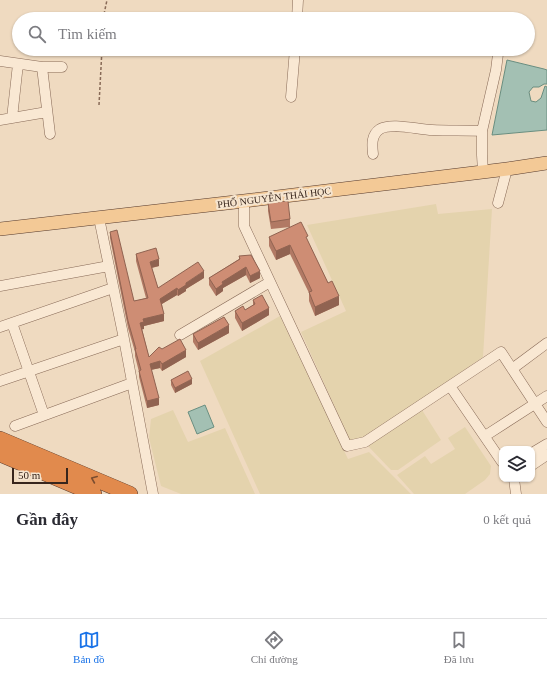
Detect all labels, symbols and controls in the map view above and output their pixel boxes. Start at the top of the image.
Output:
search box [12,12,535,56]
icon: search [26,23,48,45]
text: Tìm kiếm [58,26,117,42]
street label: PHỐ NGUYỄN THÁI HỌC [216,184,332,210]
map controls [499,446,535,482]
button: layers [499,446,535,482]
scale bar [12,466,68,485]
text: 50 m [18,469,40,481]
one-way arrow [90,476,98,484]
text: Gần đây [16,510,78,529]
text: 0 kết quả [483,512,531,527]
tab: Bản đồ [73,629,105,665]
tab: Chỉ đường [251,629,298,665]
tab: Đã lưu [444,629,474,665]

